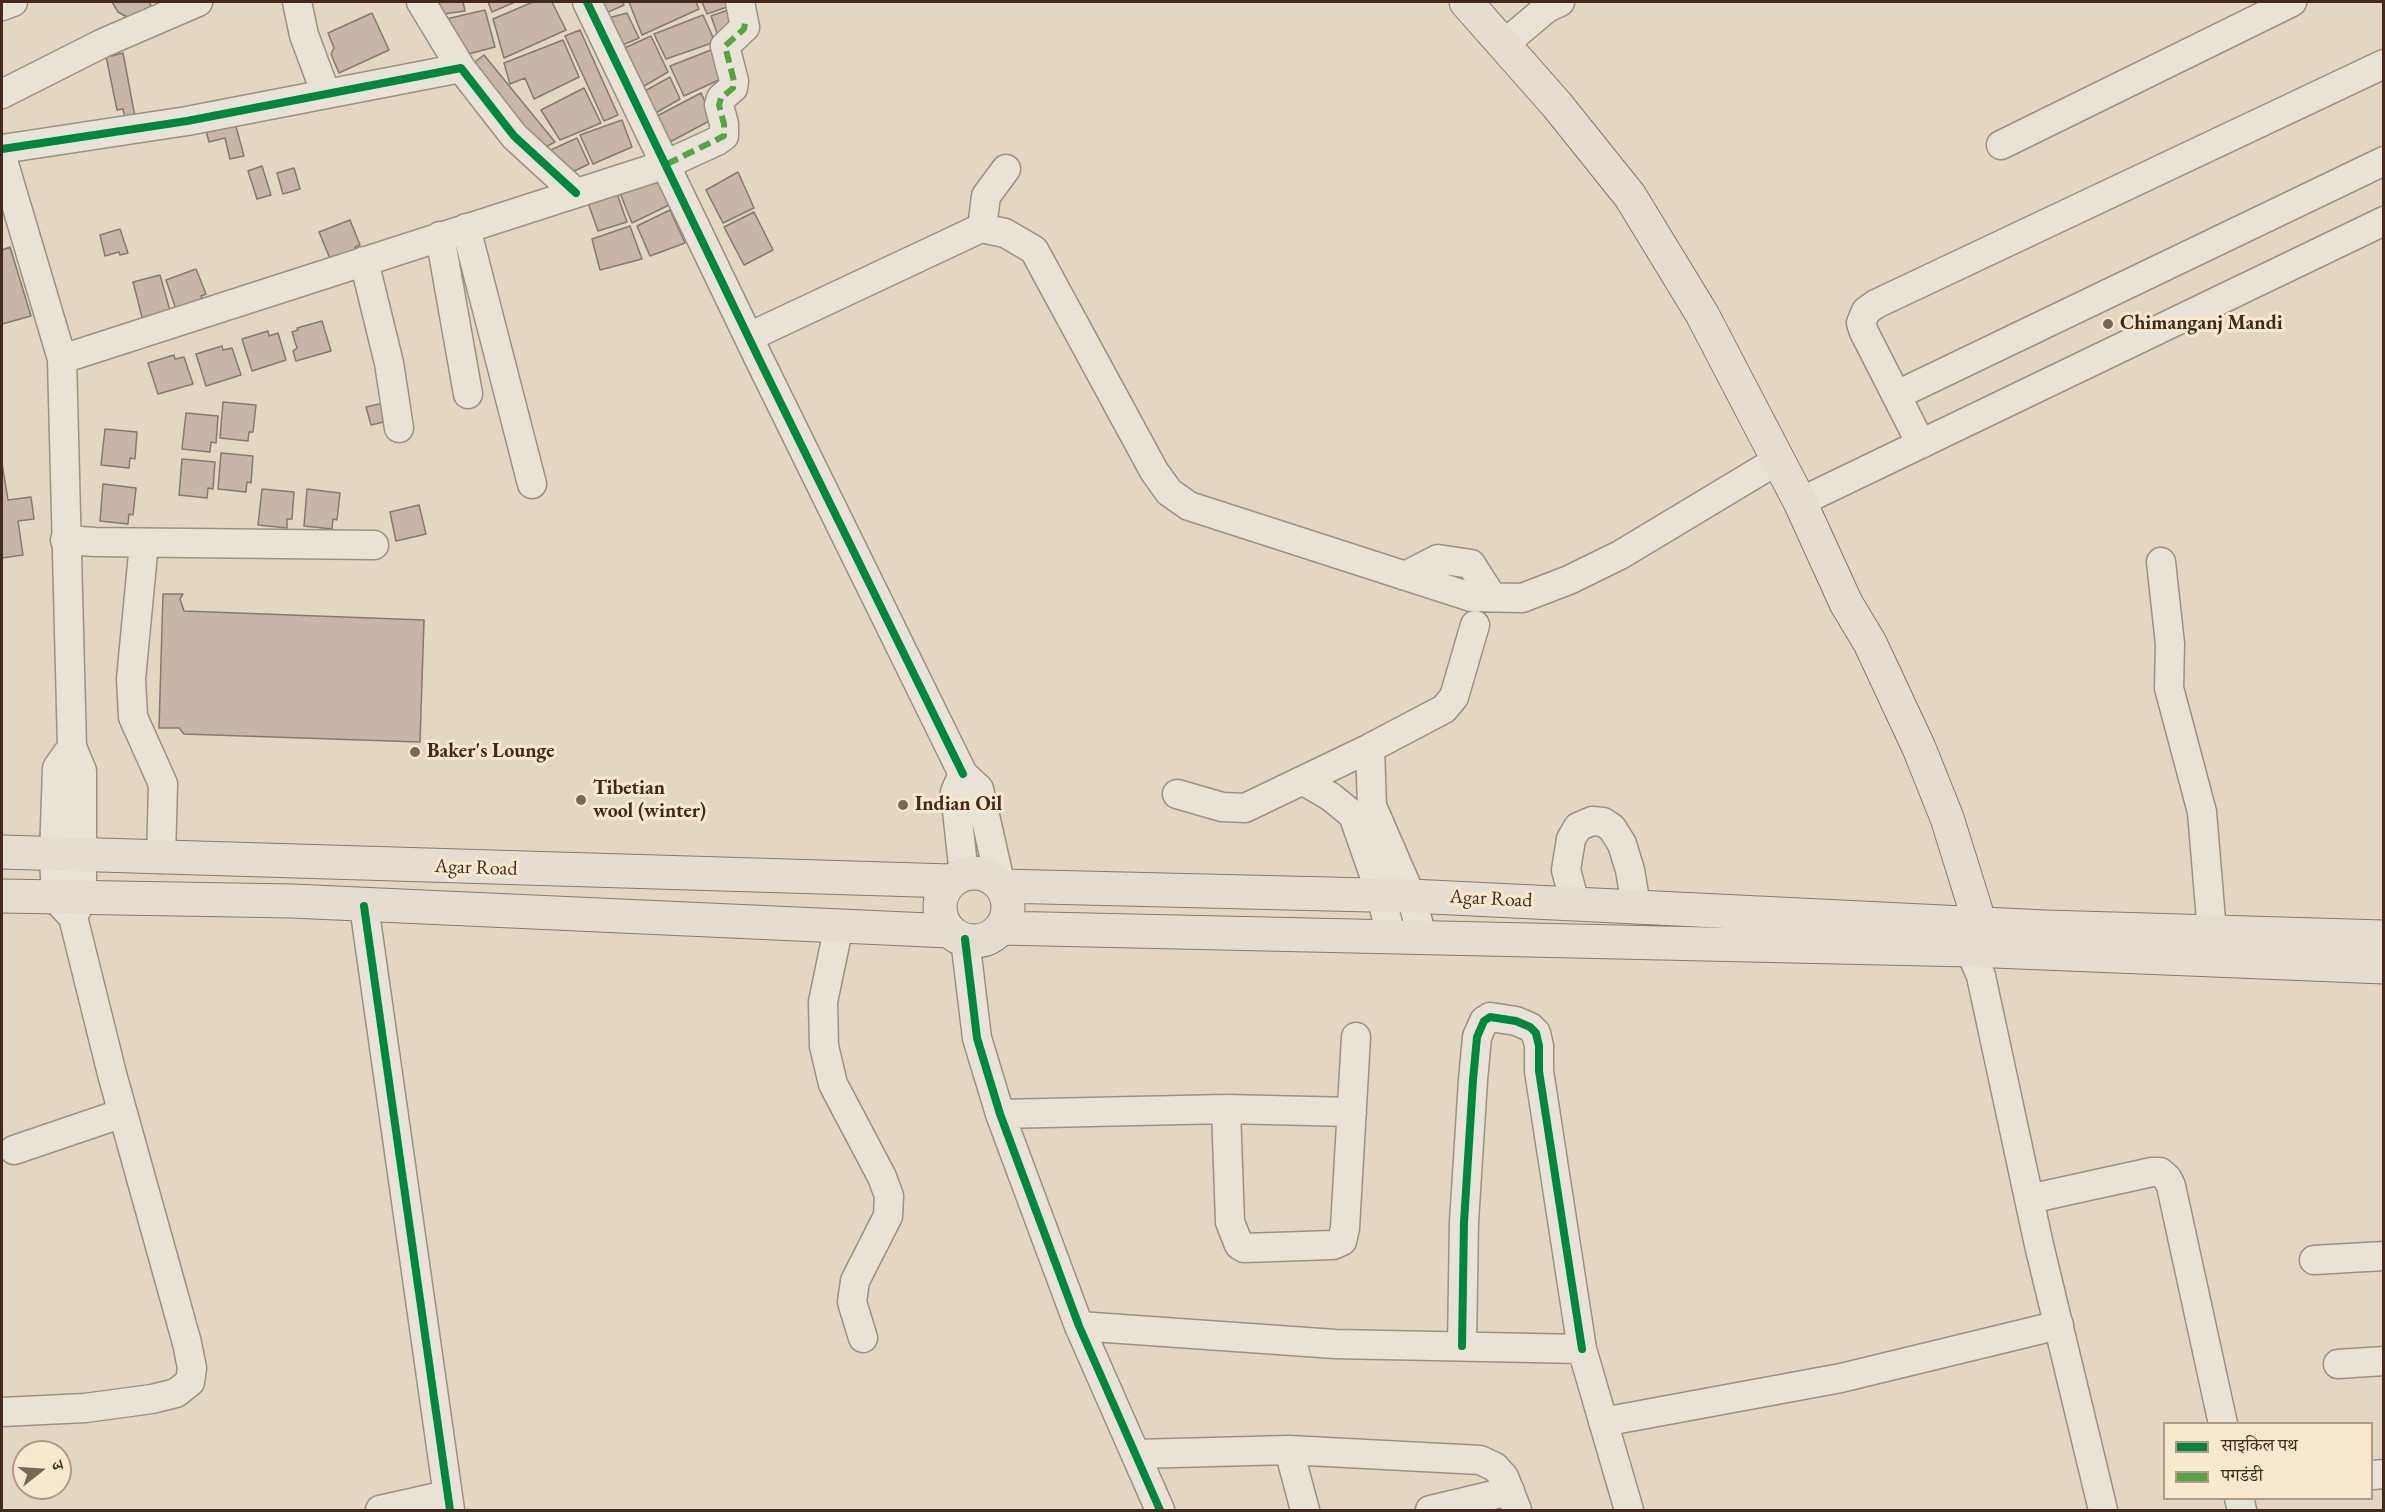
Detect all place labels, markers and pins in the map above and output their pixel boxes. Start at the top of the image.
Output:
place label: Chimanganj Mandi [2120,312,2283,336]
marker: Chimanganj Mandi [2101,317,2115,331]
place label: Baker's Lounge [427,740,555,764]
marker: Baker's Lounge [408,745,422,759]
place label: Tibetian wool (winter) [593,777,706,824]
marker: Tibetian wool (winter) [574,793,588,807]
place label: Indian Oil [915,793,1002,817]
marker: Indian Oil [896,798,910,812]

